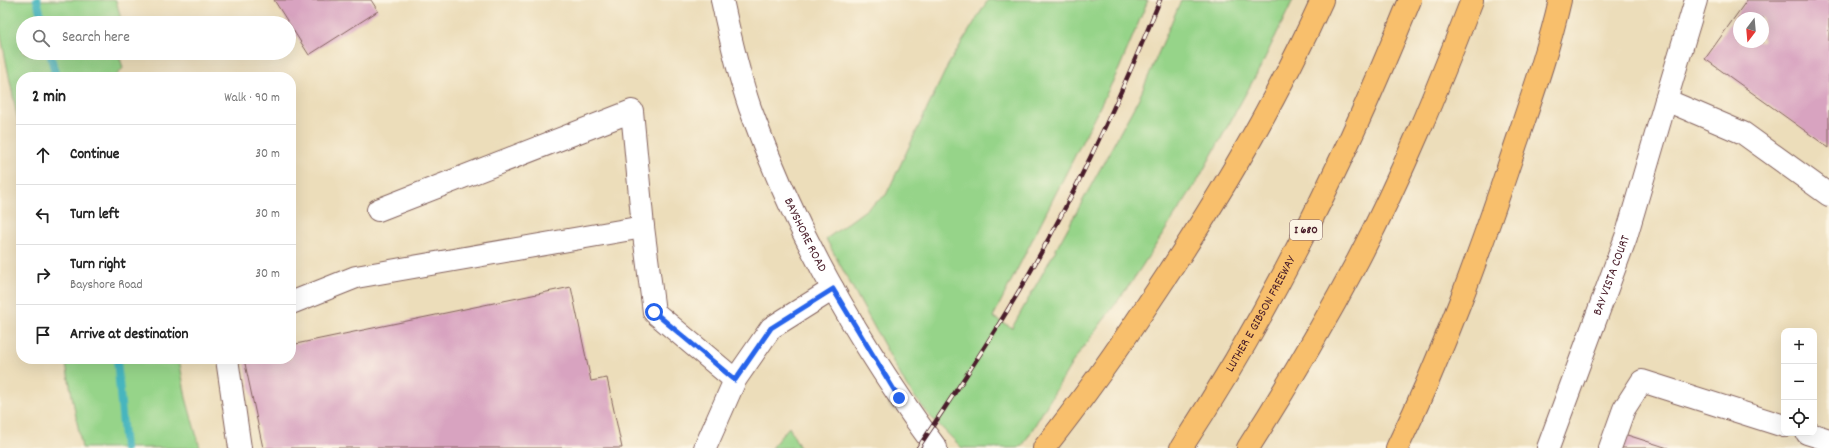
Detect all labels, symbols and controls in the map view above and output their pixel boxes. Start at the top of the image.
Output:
north arrow [1733,12,1769,48]
search box [16,16,296,60]
icon: search [30,27,52,49]
text: Search here [62,27,130,49]
text: 2 min [32,86,66,110]
text: Walk · 90 m [224,89,280,108]
icon: ahead [32,144,54,166]
text: Continue [70,144,119,166]
text: 30 m [255,145,280,164]
street label: BAYSHORE ROAD [778,195,832,276]
icon: left [32,204,54,226]
text: Turn left [70,204,119,226]
text: 30 m [255,205,280,224]
road number: I 680 [1290,220,1322,240]
street label: BAY VISTA COURT [1588,233,1635,318]
street label: LUTHER E GIBSON FREEWAY [1221,252,1301,376]
text: Turn right [70,254,126,276]
icon: right [32,264,54,286]
text: 30 m [255,265,280,284]
text: Bayshore Road [70,276,143,295]
route start [645,303,663,321]
icon: arrive [32,324,54,346]
text: Arrive at destination [70,324,188,346]
map controls [1781,328,1817,436]
button: + [1781,328,1817,364]
button: − [1781,364,1817,400]
route end [890,389,908,407]
button: locate [1781,400,1817,436]

